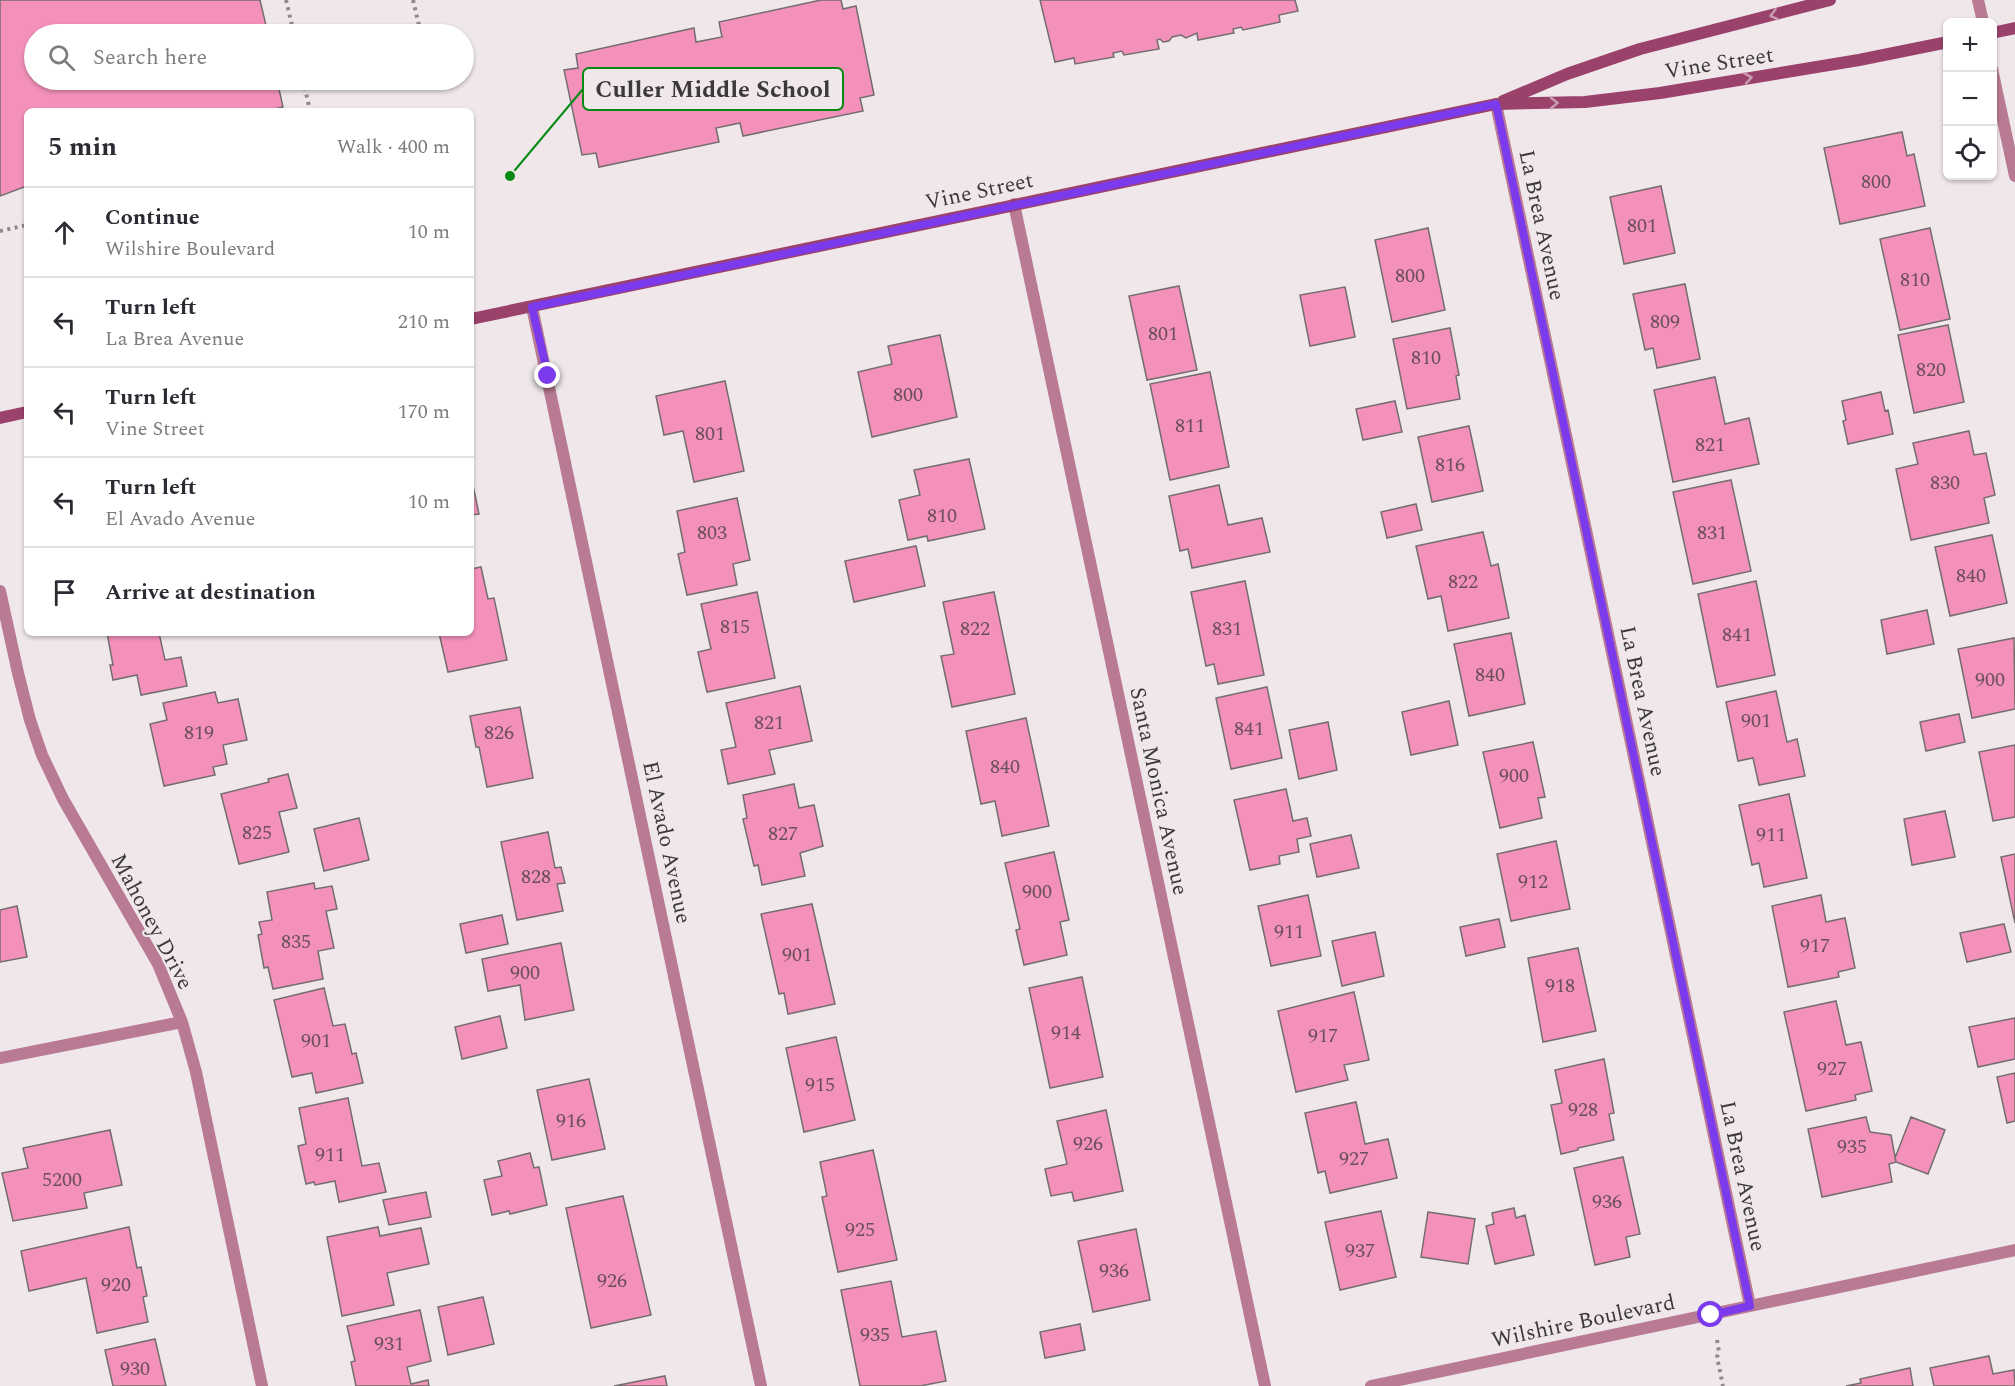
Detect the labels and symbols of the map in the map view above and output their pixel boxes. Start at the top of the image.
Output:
one-way arrow [1769,7,1779,20]
street label: Vine Street [1662,39,1776,88]
callout: Culler Middle School [583,68,843,110]
text: Culler Middle School [595,72,831,108]
one-way arrow [1743,73,1752,85]
one-way arrow [1550,96,1559,109]
street label: La Brea Avenue [1509,147,1574,304]
street label: Vine Street [922,164,1037,219]
house number: 800 [1861,167,1891,197]
house number: 801 [1627,211,1657,241]
house number: 800 [1395,261,1425,291]
house number: 810 [1900,265,1930,295]
house number: 809 [1650,307,1680,337]
house number: 801 [1148,319,1178,349]
house number: 810 [1411,343,1441,373]
house number: 820 [1916,355,1946,385]
route end [534,362,560,388]
house number: 800 [893,380,923,410]
house number: 811 [1175,411,1205,441]
house number: 801 [695,419,725,449]
house number: 821 [1695,430,1725,460]
house number: 816 [1435,450,1465,480]
house number: 830 [1930,468,1960,498]
house number: 810 [927,501,957,531]
house number: 803 [697,518,727,548]
house number: 831 [1697,518,1727,548]
house number: 840 [1956,561,1986,591]
house number: 822 [1448,567,1478,597]
house number: 815 [720,612,750,642]
house number: 822 [960,614,990,644]
house number: 831 [1212,614,1242,644]
house number: 841 [1722,620,1752,650]
street label: La Brea Avenue [1610,623,1675,780]
house number: 840 [1475,660,1505,690]
house number: 900 [1975,665,2005,695]
street label: Santa Monica Avenue [1120,684,1197,898]
house number: 901 [1741,706,1771,736]
house number: 821 [754,708,784,738]
house number: 841 [1234,714,1264,744]
house number: 819 [184,718,214,748]
house number: 826 [484,718,514,748]
house number: 840 [990,752,1020,782]
street label: El Avado Avenue [633,758,700,927]
house number: 900 [1499,761,1529,791]
house number: 825 [242,818,272,848]
house number: 827 [768,819,798,849]
house number: 911 [1756,820,1786,850]
street label: Mahoney Drive [102,848,201,996]
house number: 828 [521,862,551,892]
house number: 912 [1518,867,1548,897]
house number: 900 [1022,877,1052,907]
house number: 911 [1274,917,1304,947]
house number: 835 [281,927,311,957]
house number: 917 [1800,931,1830,961]
house number: 901 [782,940,812,970]
house number: 900 [510,958,540,988]
house number: 918 [1545,971,1575,1001]
house number: 914 [1051,1018,1081,1048]
house number: 917 [1308,1021,1338,1051]
house number: 901 [301,1026,331,1056]
house number: 927 [1817,1054,1847,1084]
house number: 915 [805,1070,835,1100]
house number: 928 [1568,1095,1598,1125]
street label: La Brea Avenue [1710,1098,1775,1255]
house number: 916 [556,1106,586,1136]
house number: 926 [1073,1129,1103,1159]
house number: 935 [1837,1132,1867,1162]
house number: 911 [315,1140,345,1170]
house number: 927 [1339,1144,1369,1174]
house number: 5200 [42,1165,82,1195]
house number: 936 [1592,1187,1622,1217]
house number: 925 [845,1215,875,1245]
house number: 937 [1345,1236,1375,1266]
house number: 936 [1099,1256,1129,1286]
house number: 926 [597,1266,627,1296]
house number: 920 [101,1270,131,1300]
street label: Wilshire Boulevard [1488,1286,1678,1357]
route start [1697,1301,1723,1327]
house number: 935 [860,1320,890,1350]
house number: 931 [374,1329,404,1359]
house number: 930 [120,1354,150,1384]

